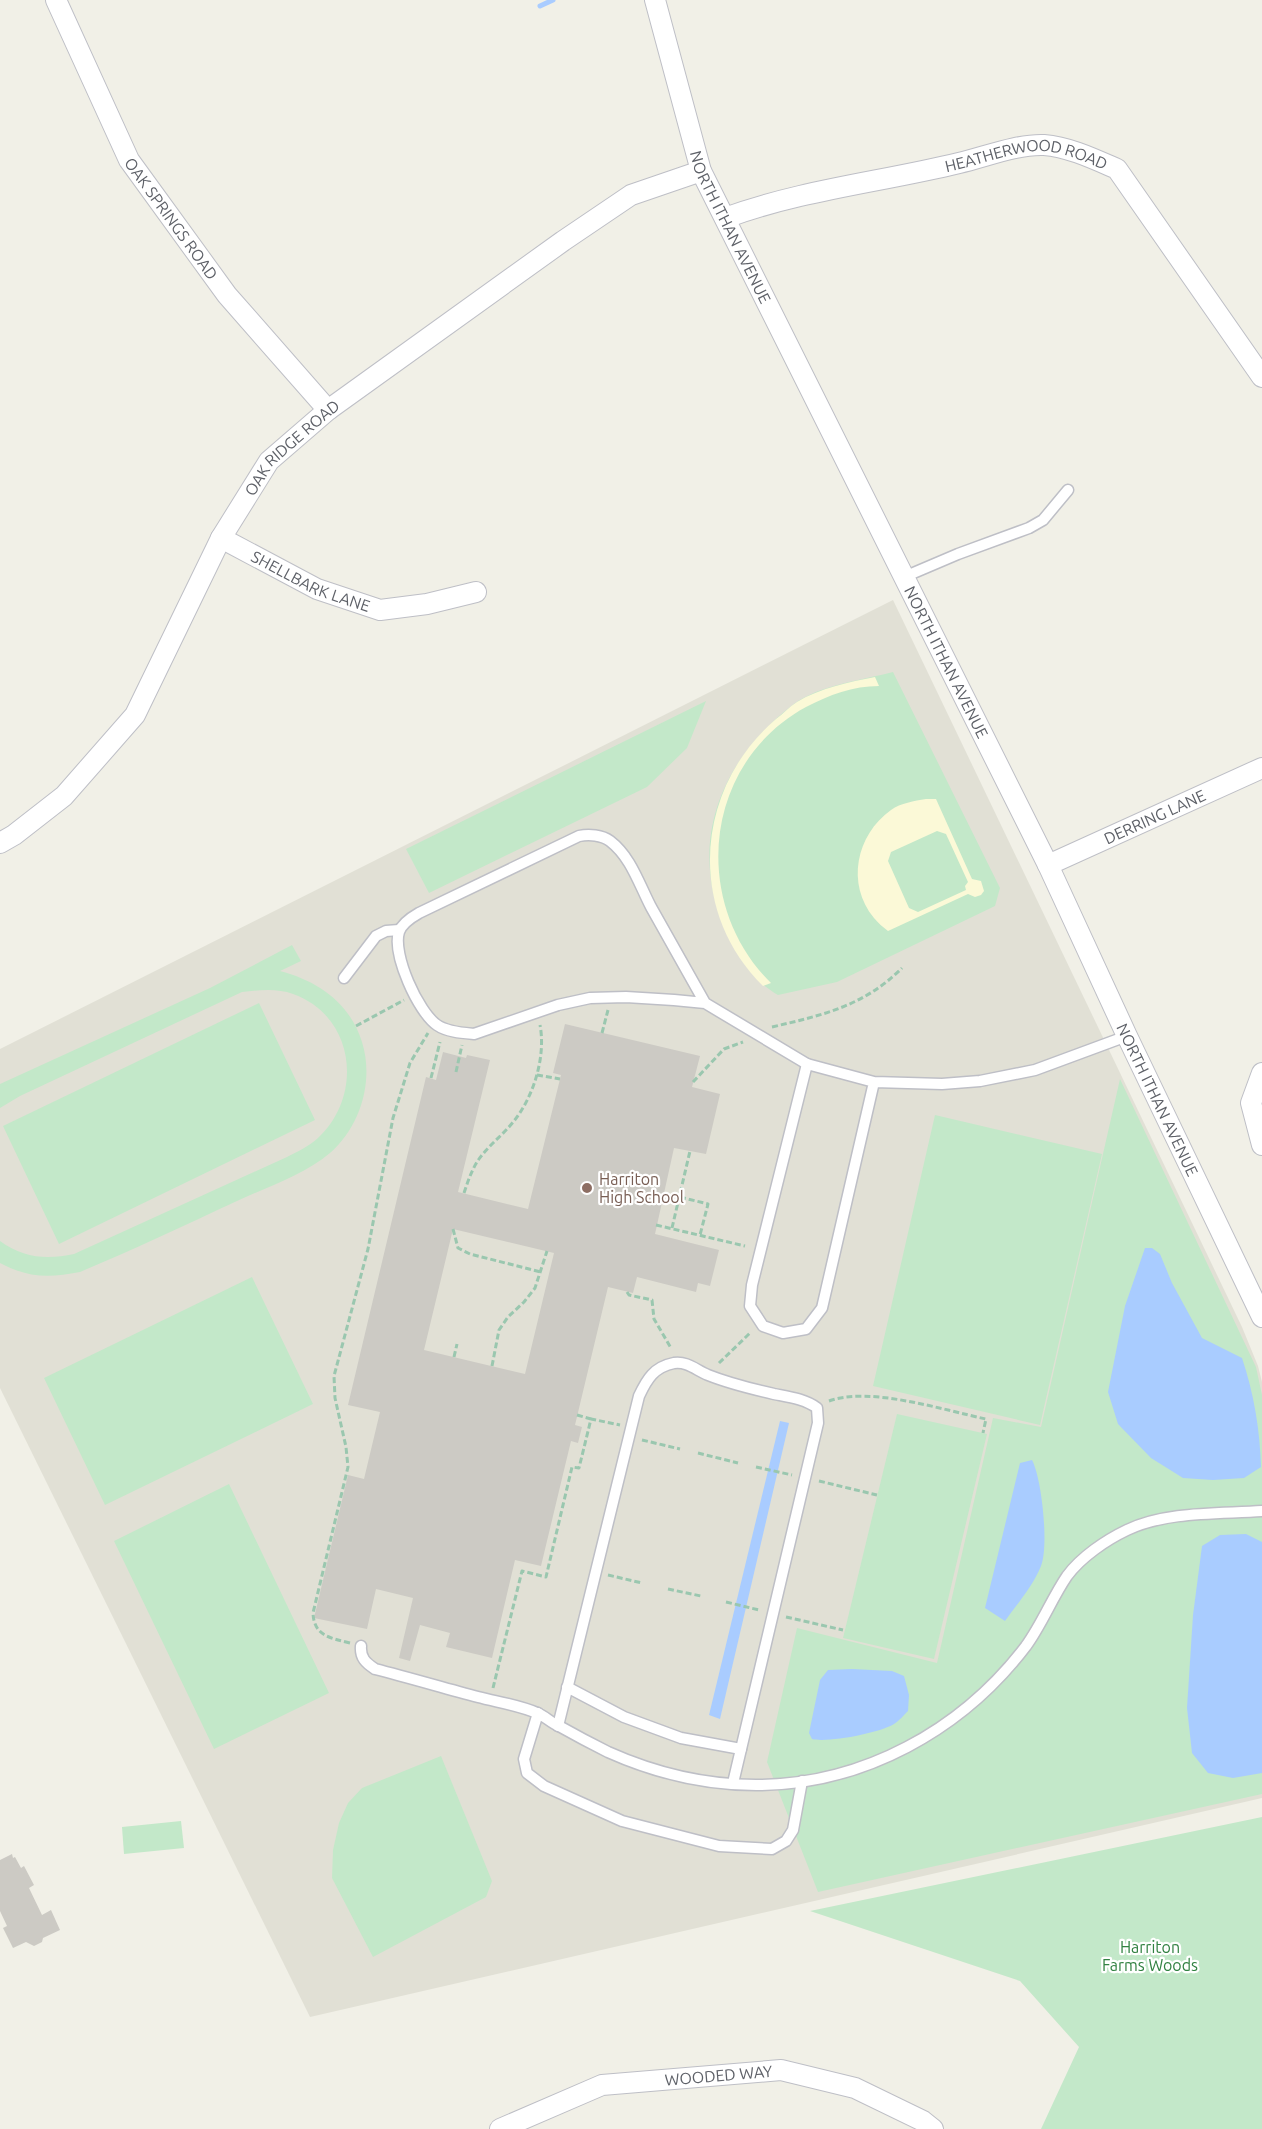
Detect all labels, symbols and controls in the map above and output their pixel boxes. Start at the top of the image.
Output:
text: HEATHERWOOD ROAD [943,136,1110,175]
street label: NORTH ITHAN AVENUE [687,149,775,306]
street label: OAK SPRINGS ROAD [121,154,222,283]
street label: HEATHERWOOD ROAD [943,158,1111,178]
street label: OAK RIDGE ROAD [241,396,343,499]
street label: SHELLBARK LANE [248,547,372,615]
street label: NORTH ITHAN AVENUE [901,583,992,741]
street label: DERRING LANE [1101,786,1208,847]
street label: NORTH ITHAN AVENUE [1113,1020,1202,1179]
place label: Harriton High School [599,1170,684,1206]
marker: Harriton High School [580,1181,594,1195]
park label: Harriton Farms Woods [1102,1938,1198,1974]
street label: WOODED WAY [664,2062,774,2089]

